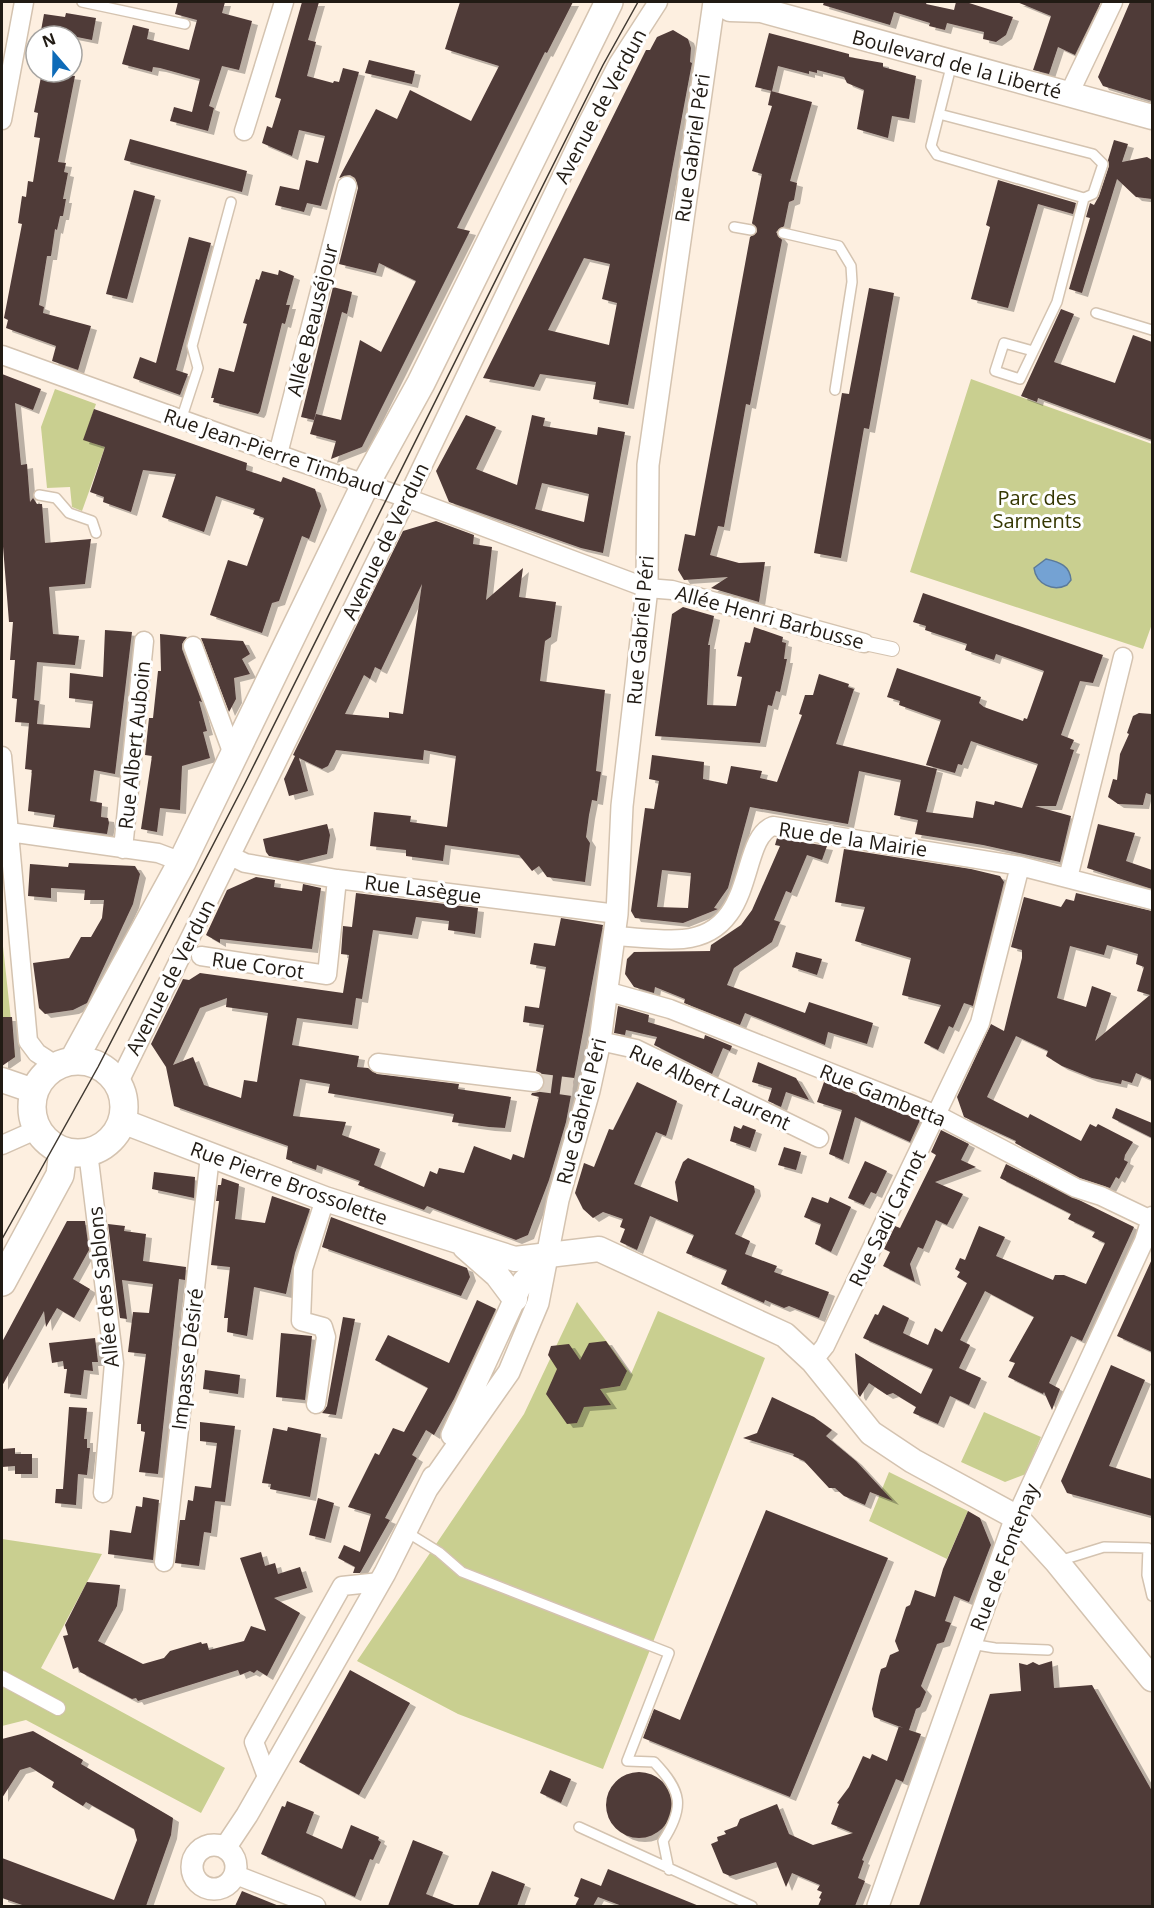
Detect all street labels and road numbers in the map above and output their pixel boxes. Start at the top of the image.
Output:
street label: Boulevard de la Liberté [849,23,1065,105]
street label: Avenue de Verdun [548,24,652,188]
street label: Rue Gabriel Péri [668,72,716,224]
street label: Allée Beauséjour [280,241,344,399]
street label: Rue Jean-Pierre Timbaud [160,402,388,502]
street label: Avenue de Verdun [335,458,435,624]
street label: Rue Gabriel Péri [620,554,660,706]
street label: Allée Henri Barbusse [673,579,867,655]
street label: Rue Albert Auboin [112,659,156,831]
street label: Rue de la Mairie [777,815,929,863]
street label: Rue Lasègue [363,868,483,910]
street label: Avenue de Verdun [119,894,221,1060]
street label: Rue Corot [210,945,306,985]
street label: Rue Gabriel Péri [550,1035,612,1187]
street label: Rue Albert Laurent [625,1038,795,1136]
street label: Rue Gambetta [816,1057,950,1133]
street label: Rue Pierre Brossolette [187,1135,391,1231]
street label: Rue Sadi Carnot [842,1145,932,1291]
street label: Allée des Sablons [81,1205,125,1369]
street label: Impasse Désiré [165,1287,209,1431]
street label: Rue de Fontenay [963,1478,1045,1635]

